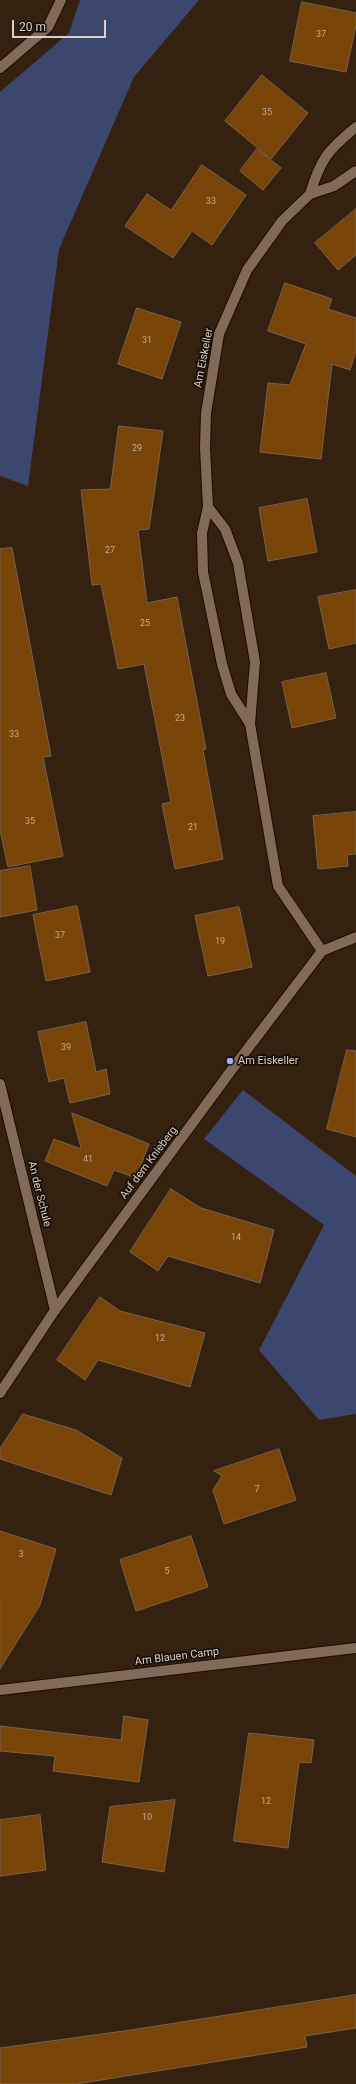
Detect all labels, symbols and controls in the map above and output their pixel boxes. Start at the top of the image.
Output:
scale bar [14,12,108,38]
text: 20 m [19,20,46,34]
house number: 37 [316,30,326,40]
house number: 35 [262,108,272,118]
house number: 33 [206,197,216,207]
street label: Am Eiskeller [192,327,216,389]
house number: 31 [142,336,152,346]
house number: 29 [132,444,142,454]
house number: 27 [105,546,115,556]
house number: 25 [140,619,150,629]
house number: 23 [175,714,185,724]
house number: 33 [9,730,19,740]
house number: 35 [25,817,35,827]
house number: 21 [188,823,198,833]
house number: 37 [55,931,65,941]
house number: 19 [215,937,225,947]
house number: 39 [61,1043,71,1053]
place label: Am Eiskeller [238,1054,298,1068]
marker: Am Eiskeller [225,1056,235,1066]
street label: Auf dem Knieberg [117,1124,181,1202]
house number: 41 [83,1155,93,1165]
street label: An der Schule [24,1160,54,1228]
house number: 14 [231,1233,241,1243]
house number: 12 [155,1334,165,1344]
house number: 7 [254,1485,260,1495]
house number: 3 [18,1550,24,1560]
house number: 5 [164,1567,170,1577]
street label: Am Blauen Camp [134,1645,220,1669]
house number: 12 [261,1797,271,1807]
house number: 10 [142,1813,152,1823]

